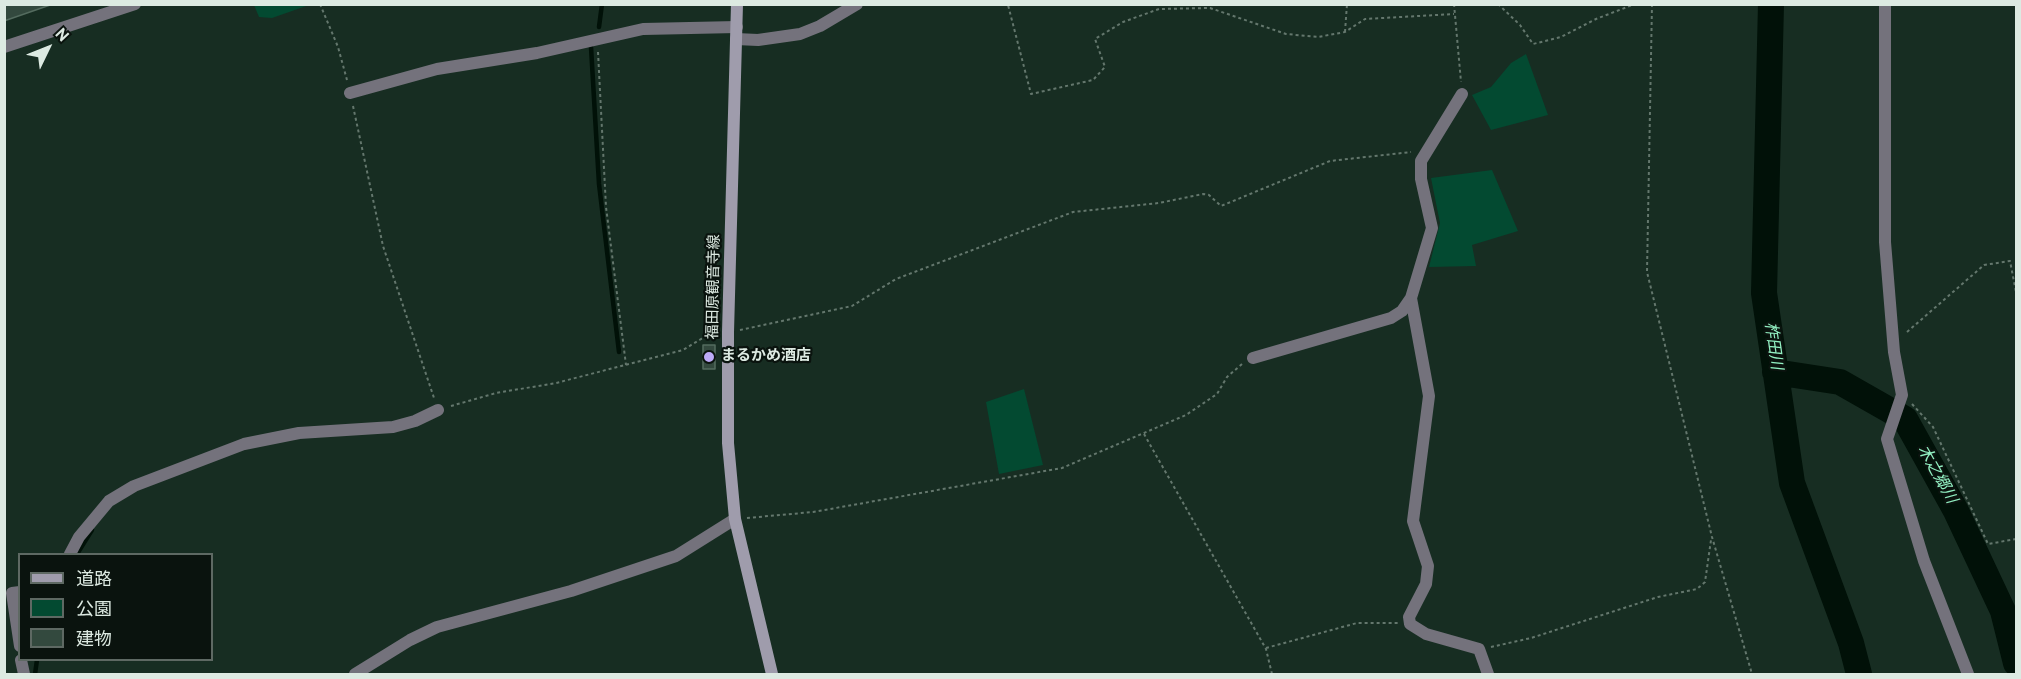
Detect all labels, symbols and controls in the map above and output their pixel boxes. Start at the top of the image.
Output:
north arrow [18,18,78,78]
text: N [50,25,72,47]
street label: 福田原観音寺線 [705,234,725,340]
water label: 柞田川 [1759,321,1785,371]
place label: まるかめ酒店 [721,348,811,366]
marker: まるかめ酒店 [702,350,716,364]
water label: 木之郷川 [1912,442,1960,508]
legend [18,553,213,661]
text: 道路 [76,569,112,592]
text: 公園 [76,599,112,622]
text: 建物 [76,629,112,652]

